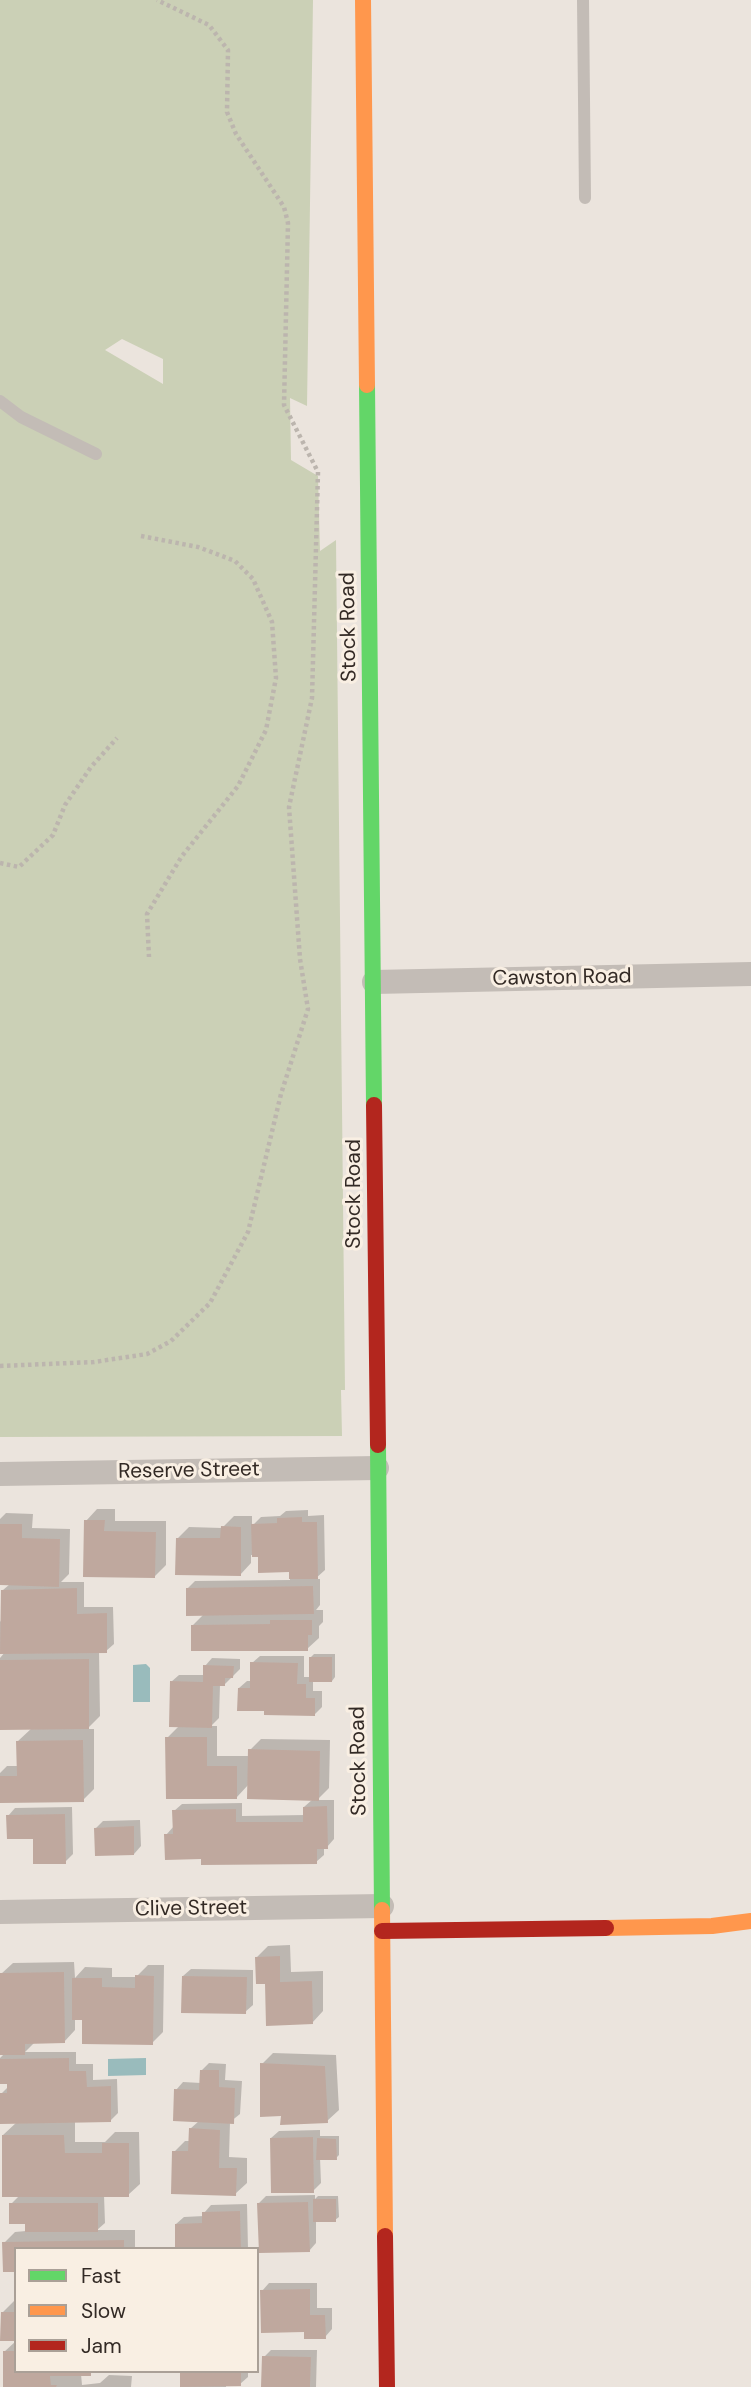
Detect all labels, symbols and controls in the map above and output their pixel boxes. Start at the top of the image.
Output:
street label: Stock Road [335,572,363,682]
street label: Cawston Road [492,964,632,992]
street label: Stock Road [341,1139,367,1249]
street label: Reserve Street [118,1457,260,1485]
street label: Stock Road [345,1706,373,1816]
street label: Clive Street [135,1895,247,1923]
legend [14,2247,259,2373]
text: Fast [81,2262,121,2290]
text: Slow [81,2297,126,2325]
text: Jam [81,2332,122,2360]

